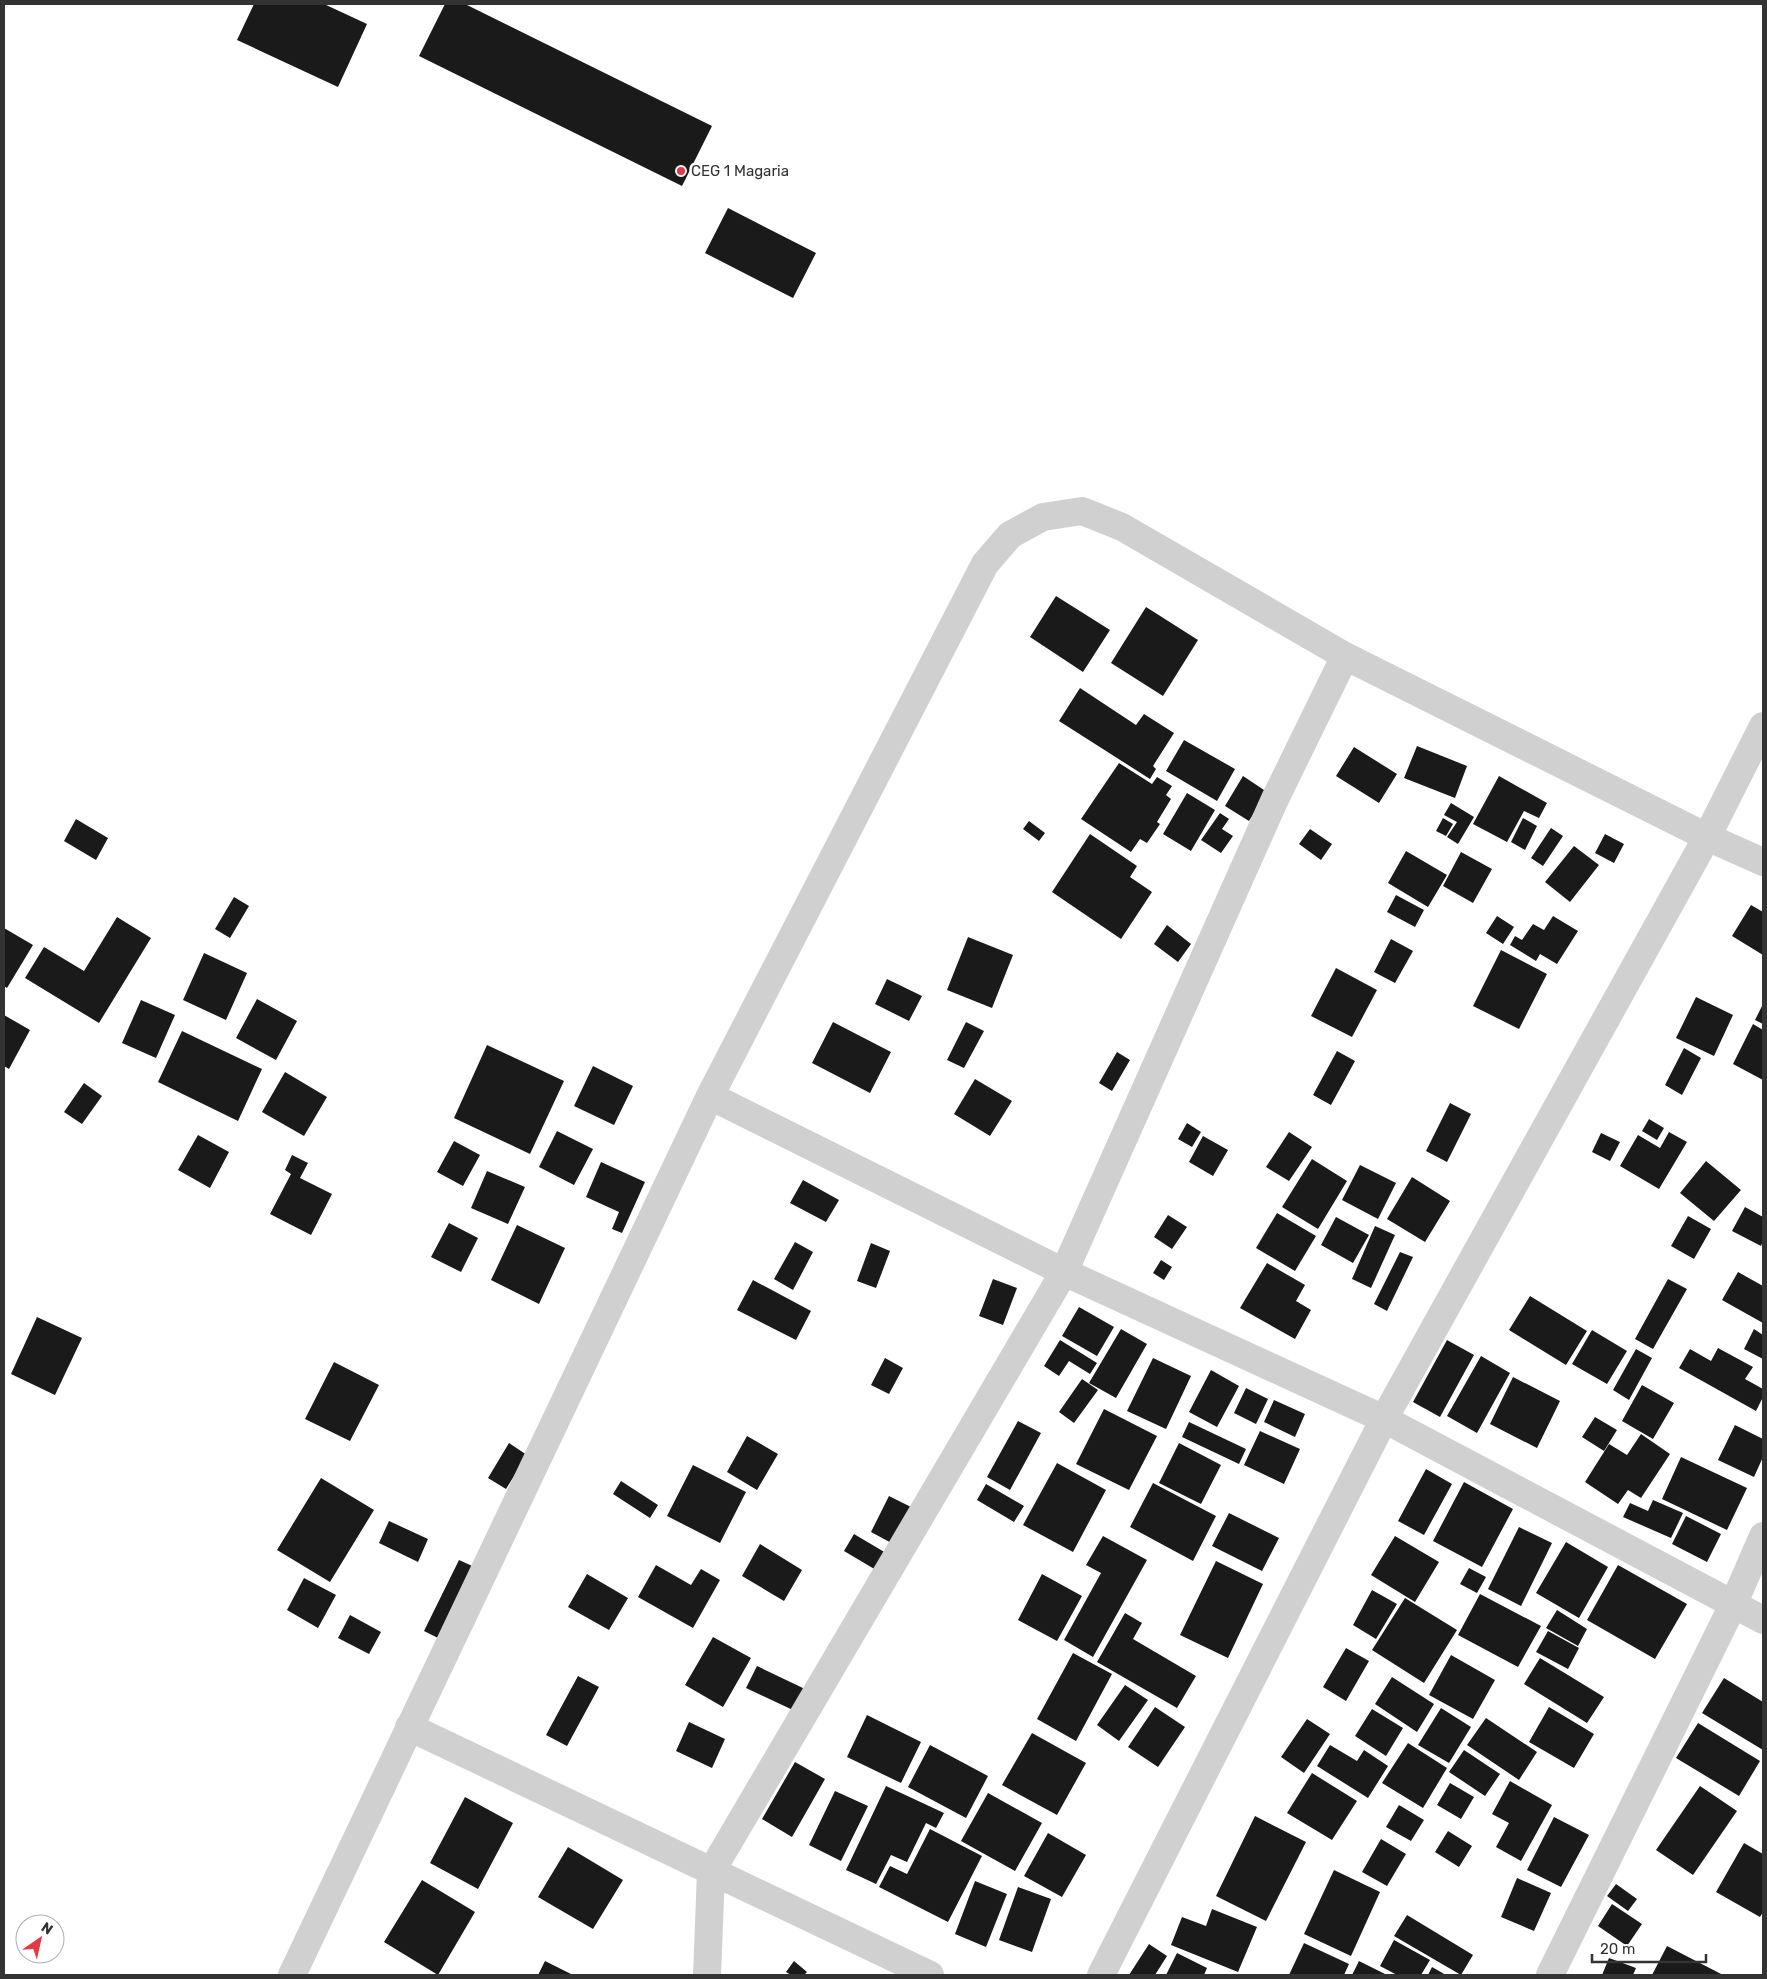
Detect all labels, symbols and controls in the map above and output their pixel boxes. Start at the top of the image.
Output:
place label: CEG 1 Magaria [691,162,789,180]
marker: CEG 1 Magaria [675,165,687,177]
north arrow [15,1914,65,1964]
text: N [38,1919,56,1939]
scale bar [1592,1932,1706,1964]
text: 20 m [1600,1940,1635,1958]

